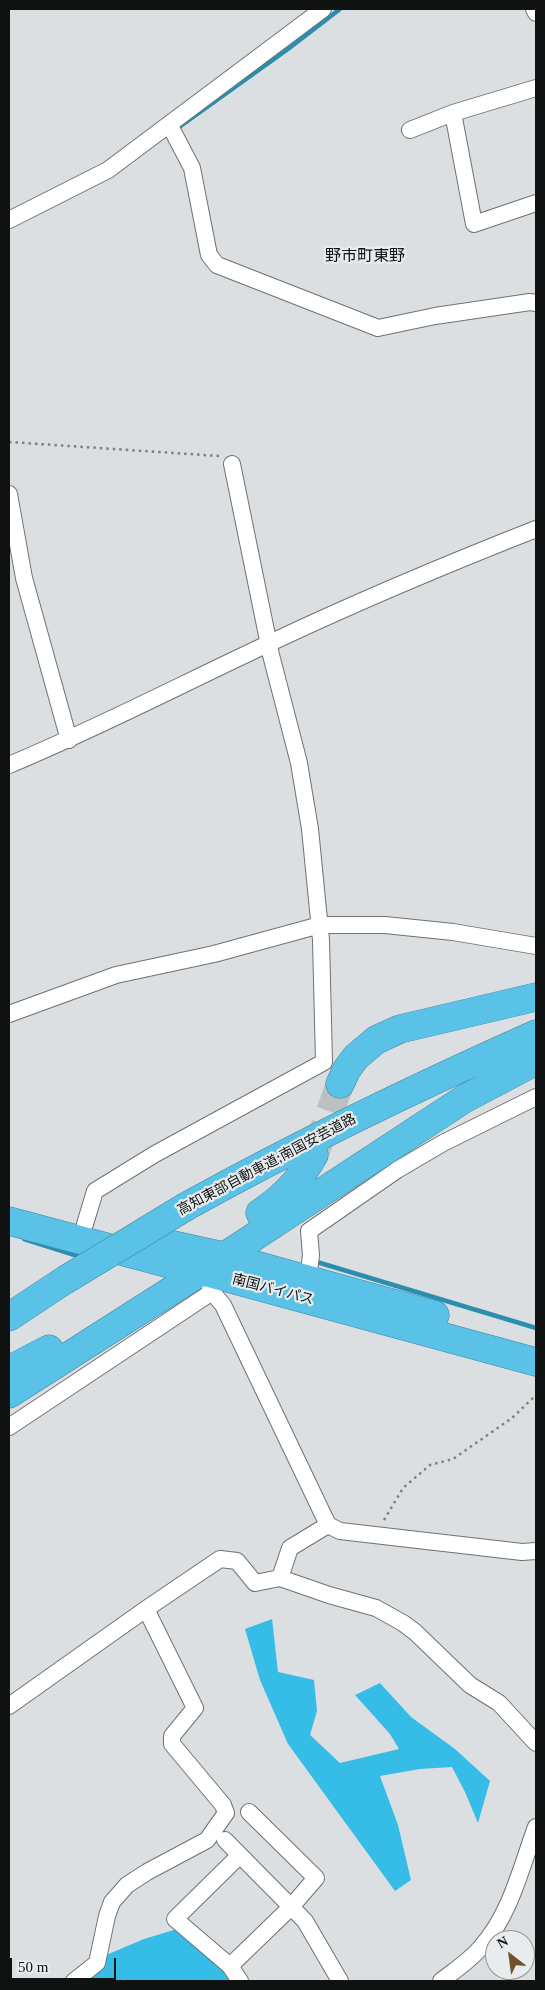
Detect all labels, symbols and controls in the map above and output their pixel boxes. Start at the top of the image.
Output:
district label: 野市町東野 [325,247,405,267]
street label: 高知東部自動車道;南国安芸道路 [175,1111,359,1219]
street label: 南国バイパス [230,1271,316,1309]
north arrow [485,1930,535,1980]
text: N [495,1933,511,1951]
scale bar [12,1948,119,1980]
text: 50 m [18,1959,48,1975]

